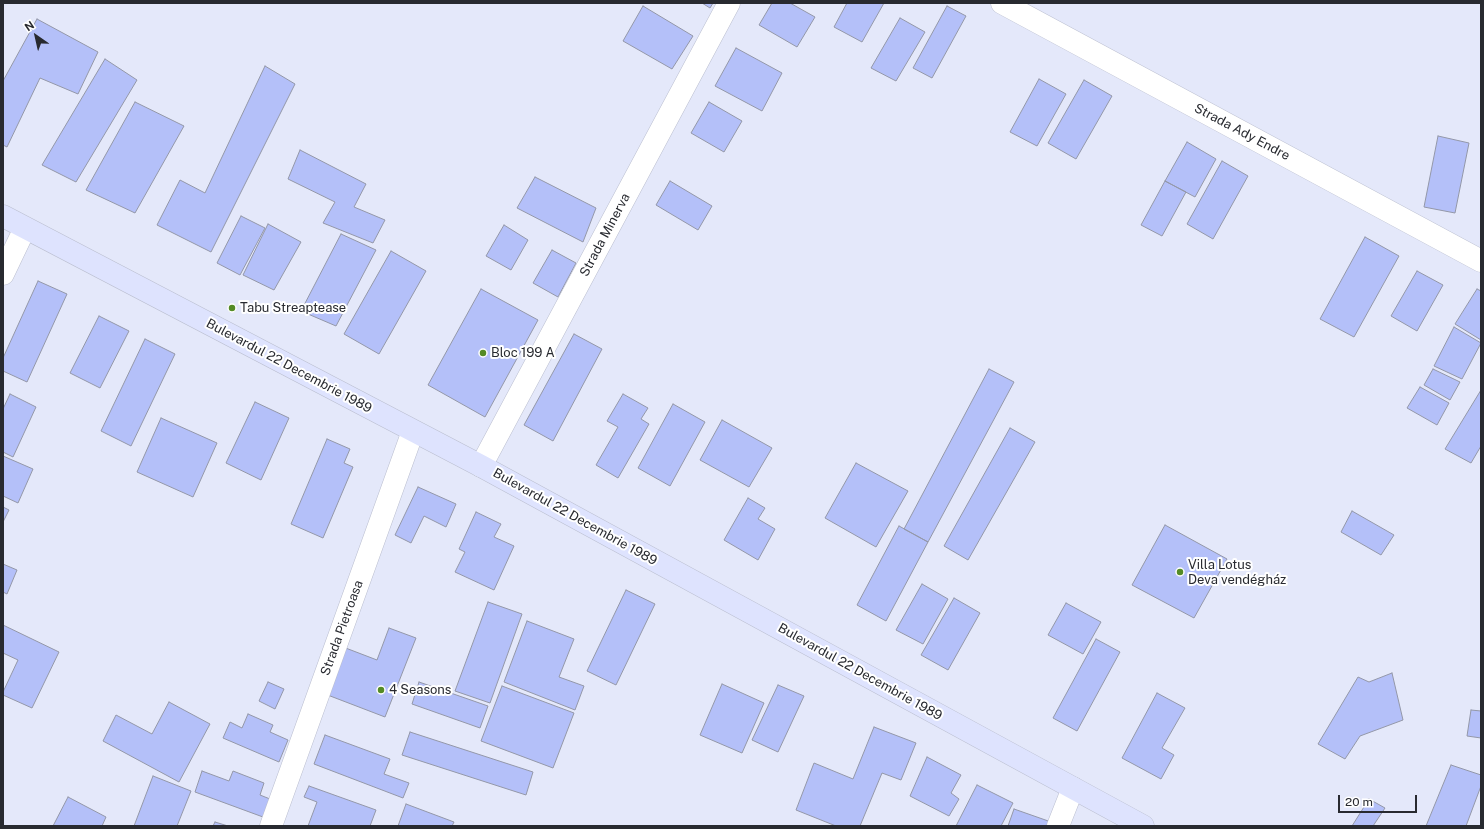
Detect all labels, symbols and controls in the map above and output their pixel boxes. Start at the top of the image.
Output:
north arrow [16,16,56,56]
text: N [22,19,36,33]
street label: Strada Ady Endre [1191,100,1293,164]
street label: Strada Minerva [576,191,634,279]
place label: Tabu Streaptease [240,300,346,316]
marker: Tabu Streaptease [227,303,237,313]
street label: Bulevardul 22 Decembrie 1989 [204,316,374,416]
place label: Bloc 199 A [491,345,555,361]
marker: Bloc 199 A [478,348,488,358]
street label: Bulevardul 22 Decembrie 1989 [490,465,660,569]
place label: Villa Lotus Deva vendégház [1188,557,1286,588]
marker: Villa Lotus Deva vendégház [1175,567,1185,577]
street label: Strada Pietroasa [317,578,367,678]
street label: Bulevardul 22 Decembrie 1989 [775,620,945,724]
place label: 4 Seasons [389,682,451,698]
marker: 4 Seasons [376,685,386,695]
scale bar [1340,787,1419,813]
text: 20 m [1345,795,1373,809]

